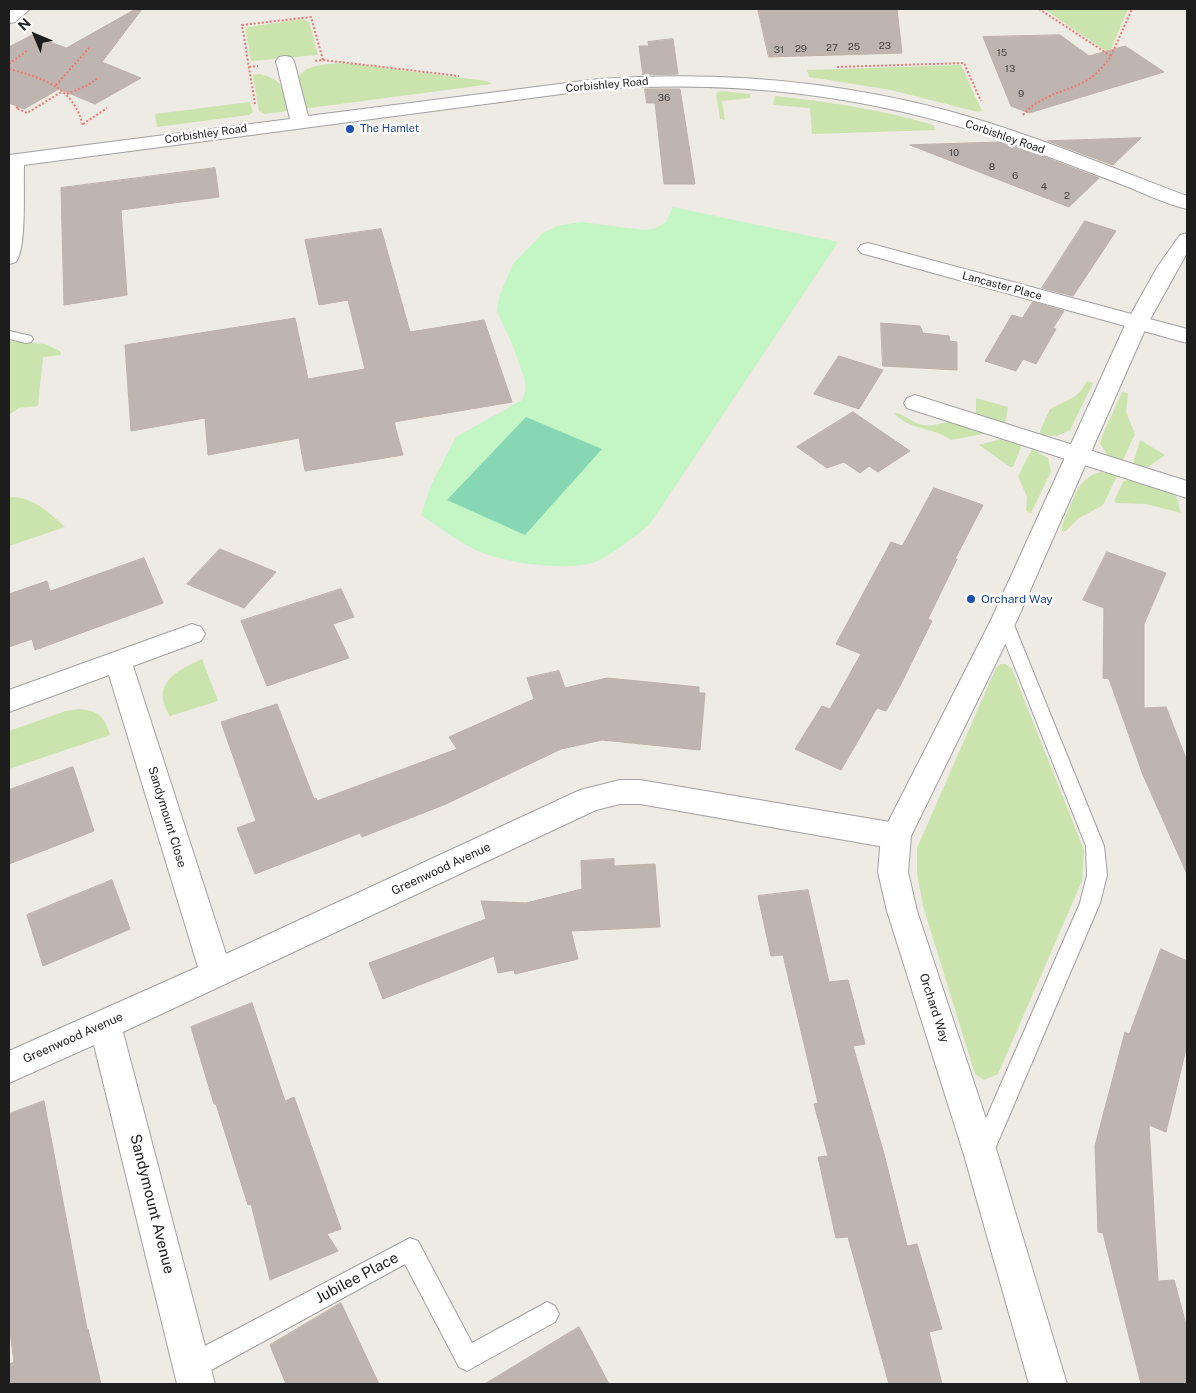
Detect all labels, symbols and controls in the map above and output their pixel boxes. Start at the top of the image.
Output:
north arrow [10,10,60,60]
text: N [15,15,34,34]
house number: 23 [879,40,891,52]
house number: 25 [848,41,860,53]
house number: 27 [826,42,838,54]
house number: 29 [795,43,807,55]
house number: 31 [774,44,784,56]
house number: 15 [997,47,1007,59]
house number: 13 [1005,63,1015,75]
street label: Corbishley Road [565,75,649,95]
house number: 9 [1018,88,1024,100]
house number: 36 [658,92,670,104]
street label: Corbishley Road [964,117,1046,157]
street label: Corbishley Road [164,122,248,146]
place label: The Hamlet [360,122,419,136]
marker: The Hamlet [344,123,356,135]
house number: 10 [949,147,959,159]
house number: 8 [989,161,995,173]
house number: 6 [1012,170,1018,182]
house number: 4 [1041,181,1047,193]
house number: 2 [1064,190,1070,202]
street label: Lancaster Place [961,269,1043,303]
place label: Orchard Way [981,592,1053,606]
marker: Orchard Way [965,593,977,605]
street label: Sandymount Close [145,765,189,869]
street label: Greenwood Avenue [389,840,493,898]
street label: Orchard Way [916,972,952,1044]
street label: Greenwood Avenue [21,1009,125,1067]
street label: Sandymount Avenue [126,1132,178,1276]
street label: Jubilee Place [313,1249,401,1307]

